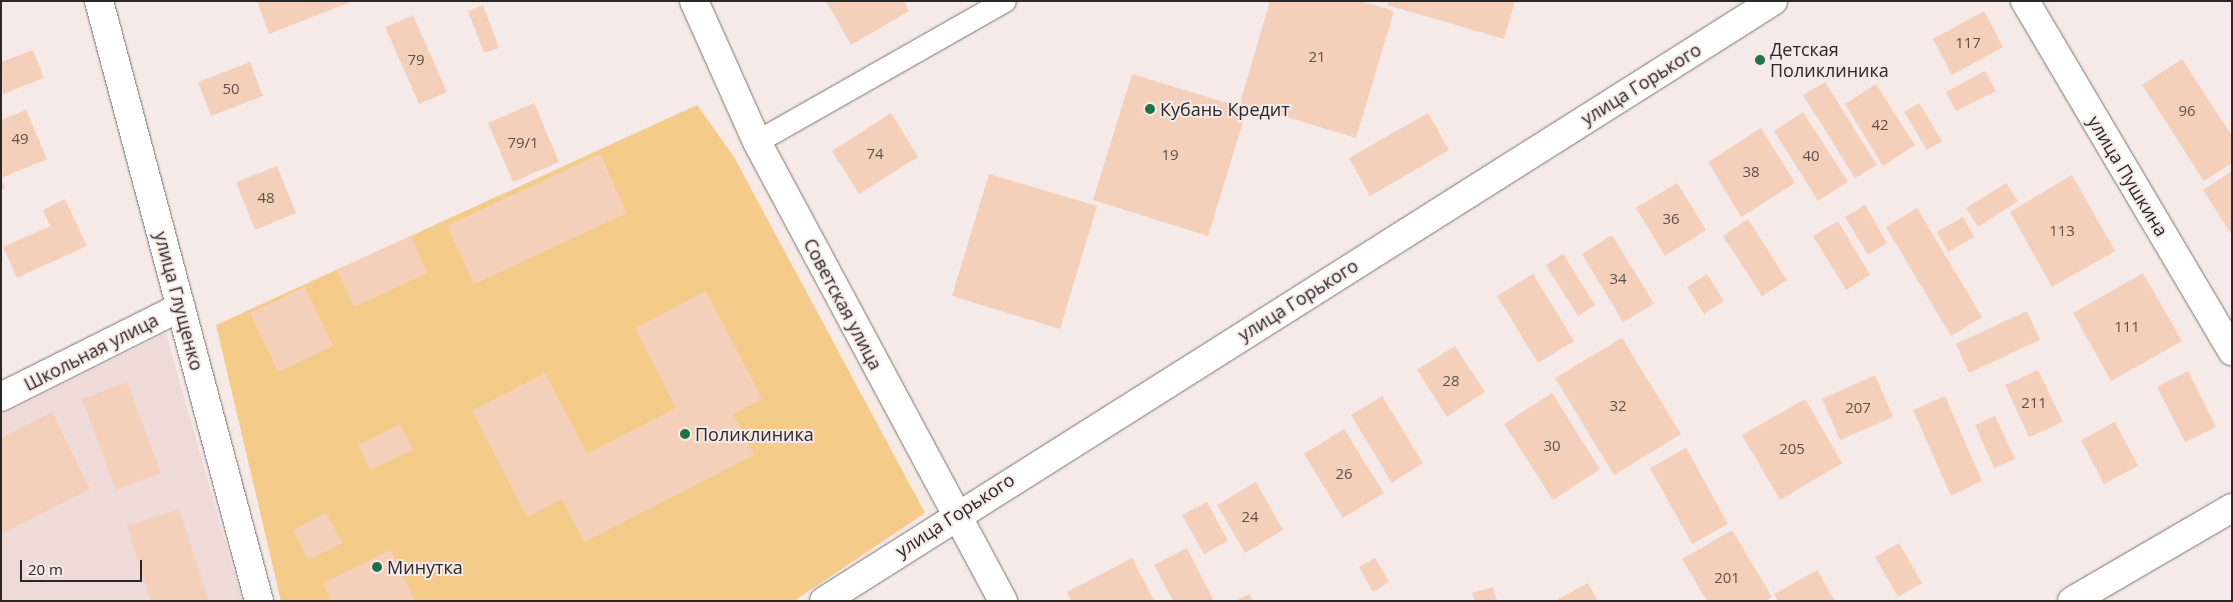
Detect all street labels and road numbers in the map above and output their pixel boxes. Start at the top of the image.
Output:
street label: улица Горького [1577,38,1705,130]
street label: улица Пушкина [2083,112,2173,240]
street label: улица Глущенко [150,229,208,373]
street label: Советская улица [799,235,887,373]
street label: улица Горького [1234,254,1362,346]
street label: Школьная улица [20,309,162,395]
street label: улица Горького [892,469,1018,561]

